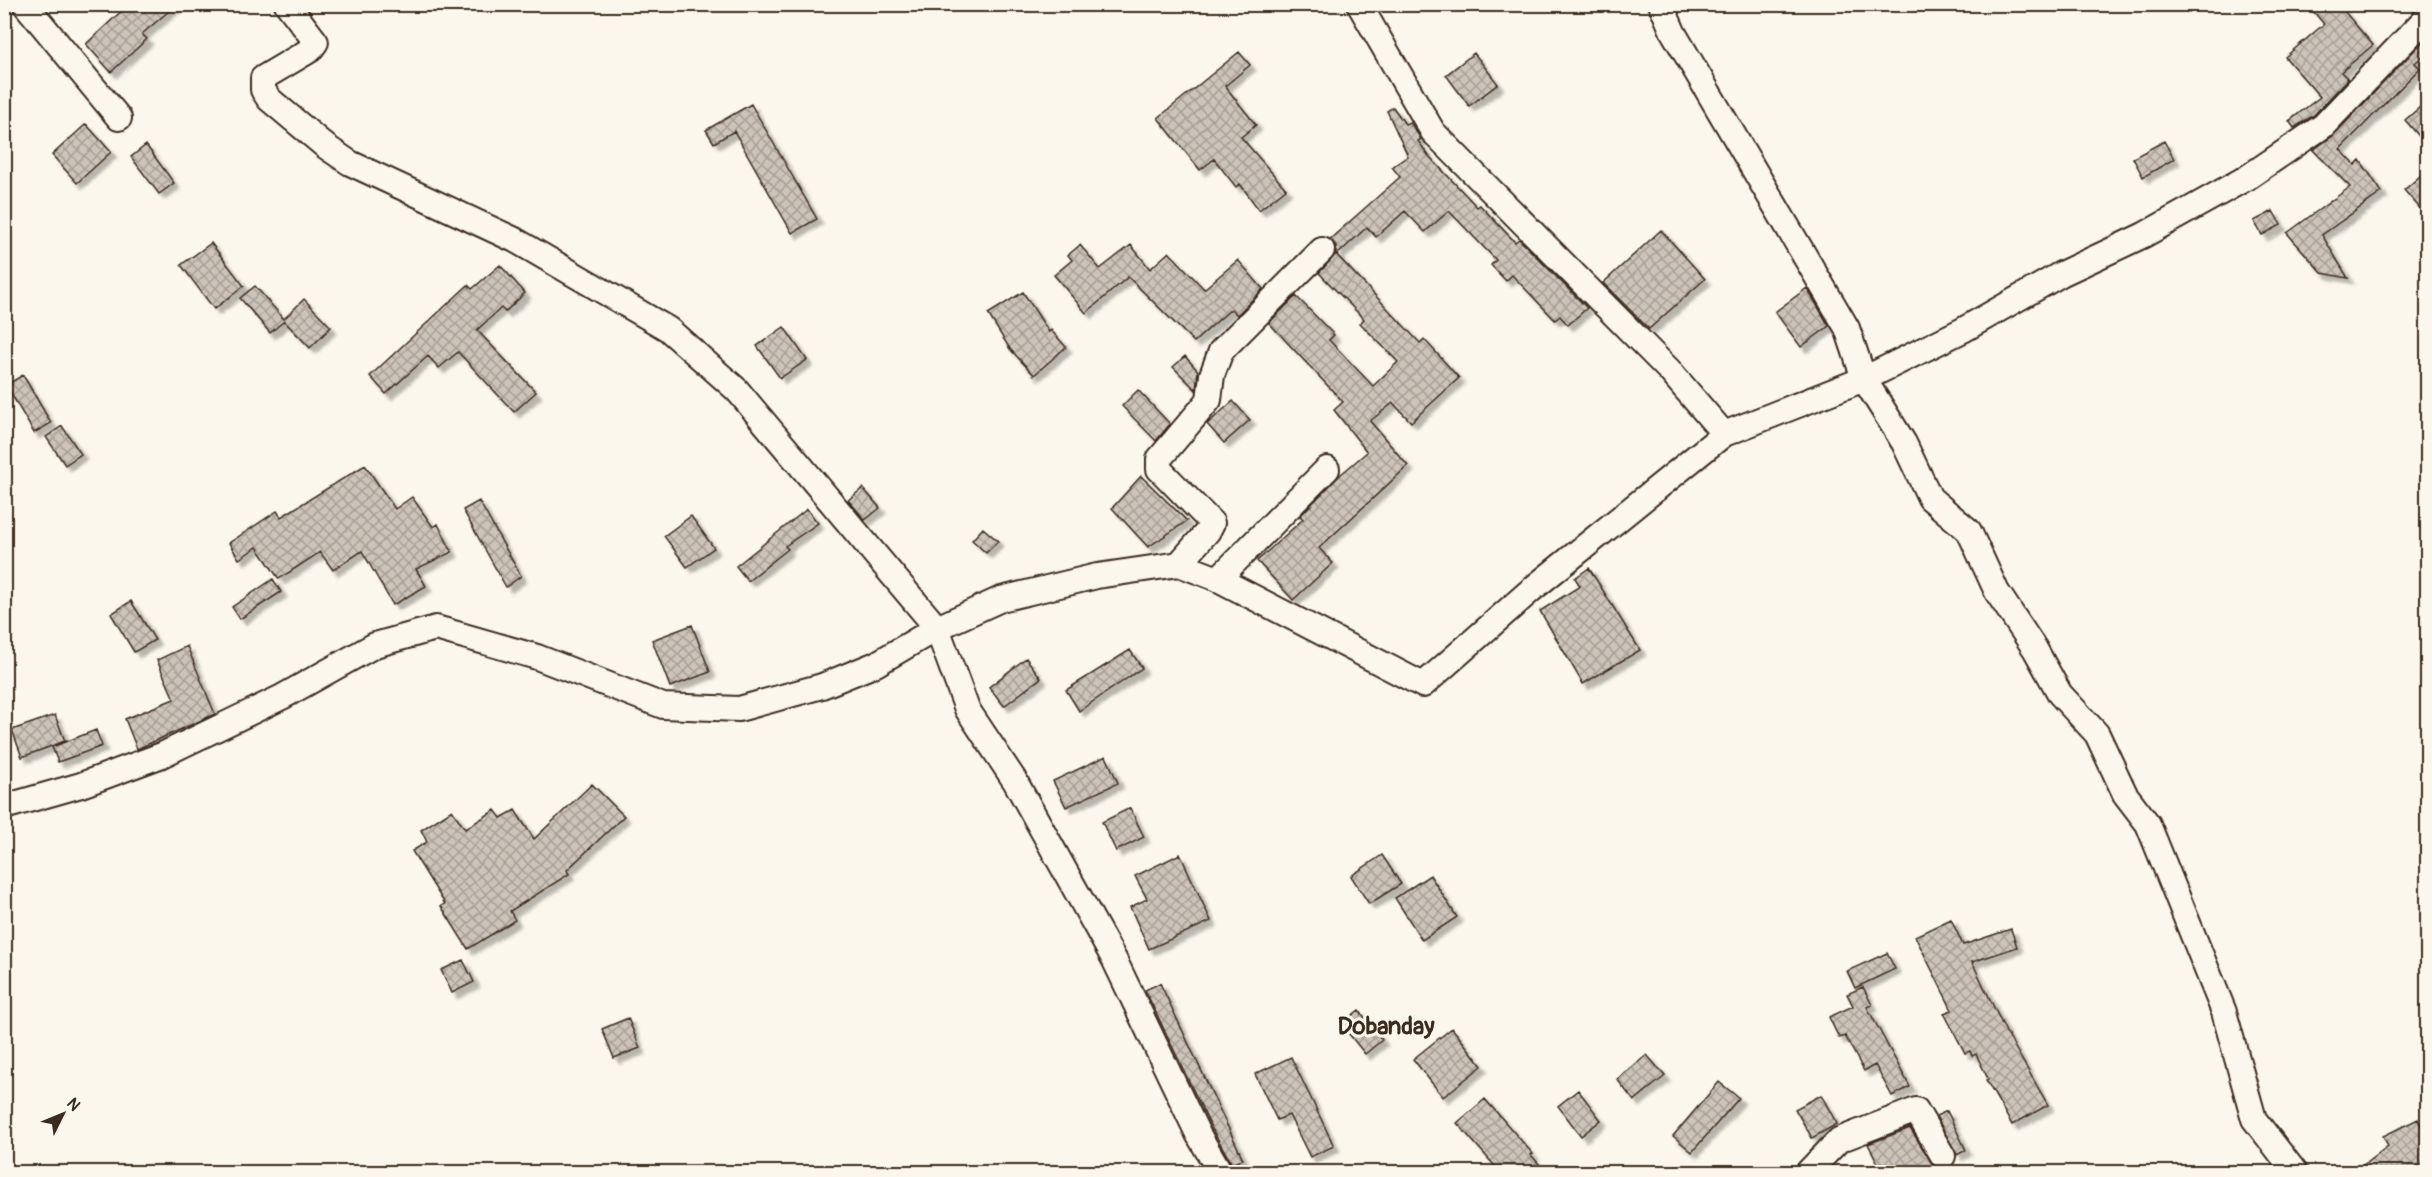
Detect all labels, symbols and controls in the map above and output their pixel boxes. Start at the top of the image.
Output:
district label: Dobanday [1338,1012,1435,1041]
north arrow [33,1084,93,1144]
text: N [62,1094,84,1115]

